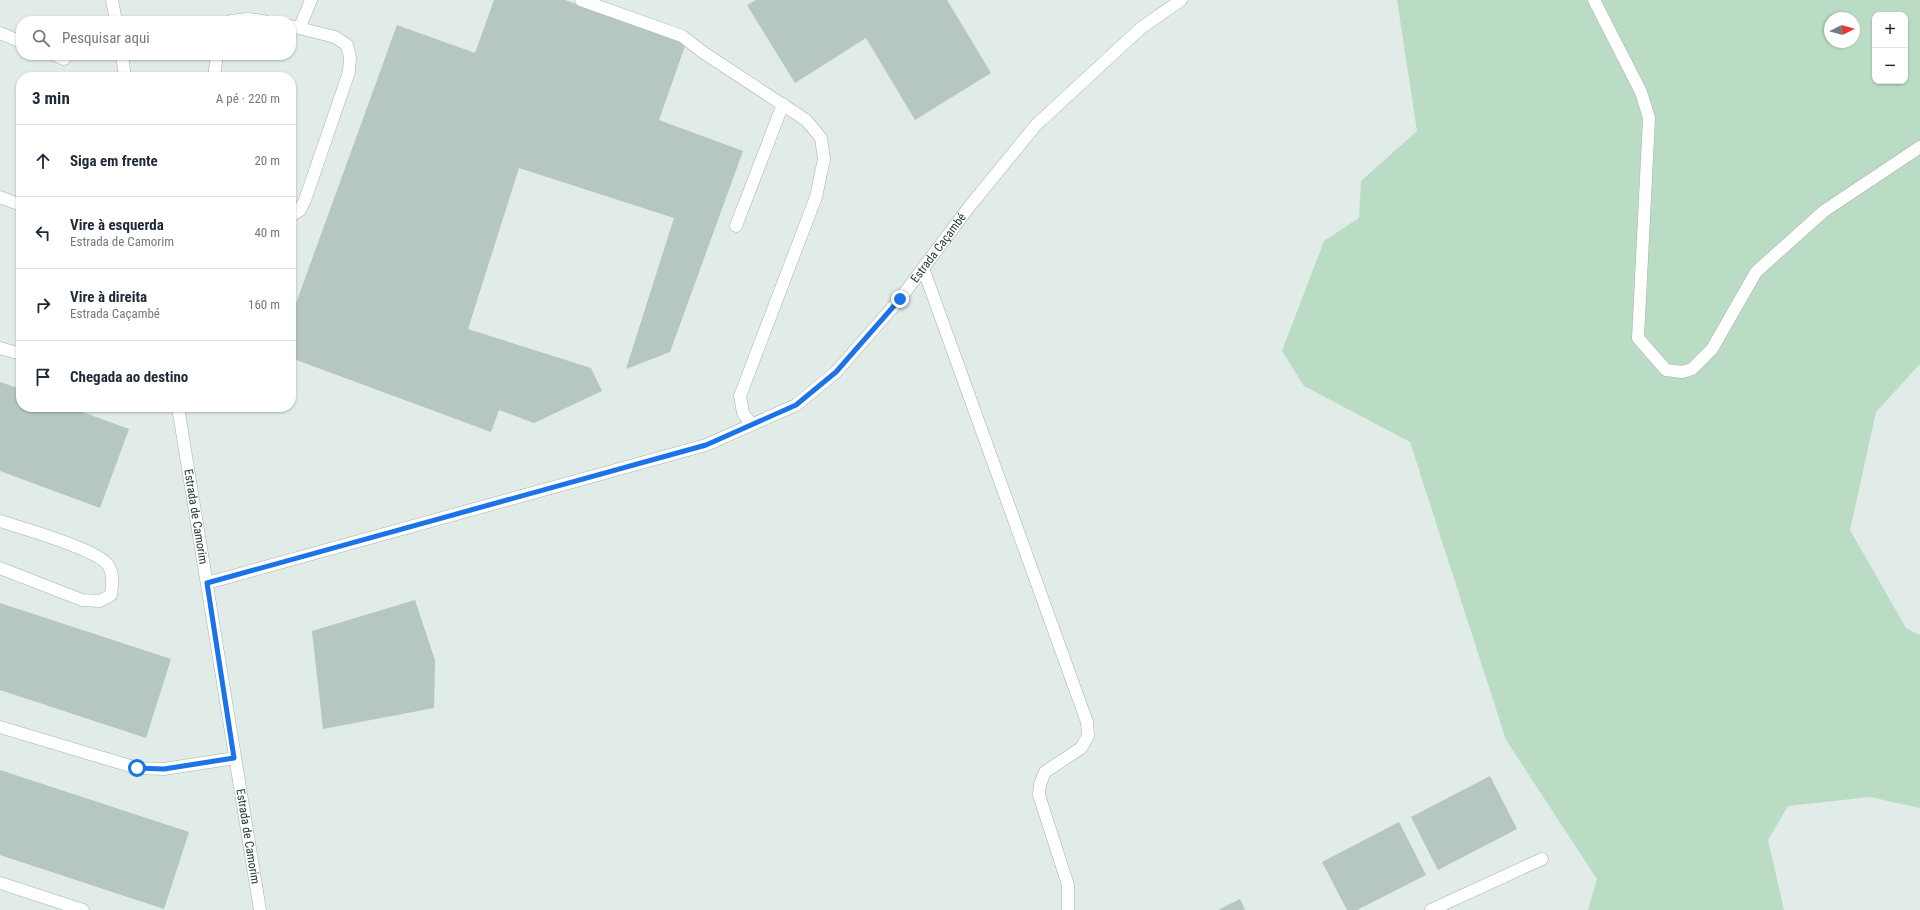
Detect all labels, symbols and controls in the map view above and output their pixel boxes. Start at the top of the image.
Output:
north arrow [1824,12,1860,48]
map controls [1872,12,1908,84]
button: + [1872,12,1908,48]
search box [16,16,296,60]
icon: search [30,27,52,49]
text: Pesquisar aqui [62,29,150,47]
button: − [1872,48,1908,84]
text: 3 min [32,88,70,108]
text: A pé · 220 m [216,91,280,106]
icon: ahead [32,150,54,172]
text: Siga em frente [70,152,158,170]
text: 20 m [254,153,280,168]
street label: Estrada Caçambé [908,210,969,285]
text: Vire à esquerda [70,216,164,234]
icon: left [32,222,54,244]
text: 40 m [254,225,280,240]
text: Estrada de Camorim [70,234,174,249]
text: Vire à direita [70,288,147,306]
route end [891,290,909,308]
icon: right [32,294,54,316]
text: 160 m [248,297,280,312]
text: Estrada Caçambé [70,306,160,321]
icon: arrive [32,366,54,388]
text: Chegada ao destino [70,368,188,386]
street label: Estrada de Camorim [181,468,211,565]
route start [128,759,146,777]
street label: Estrada de Camorim [233,788,263,885]

